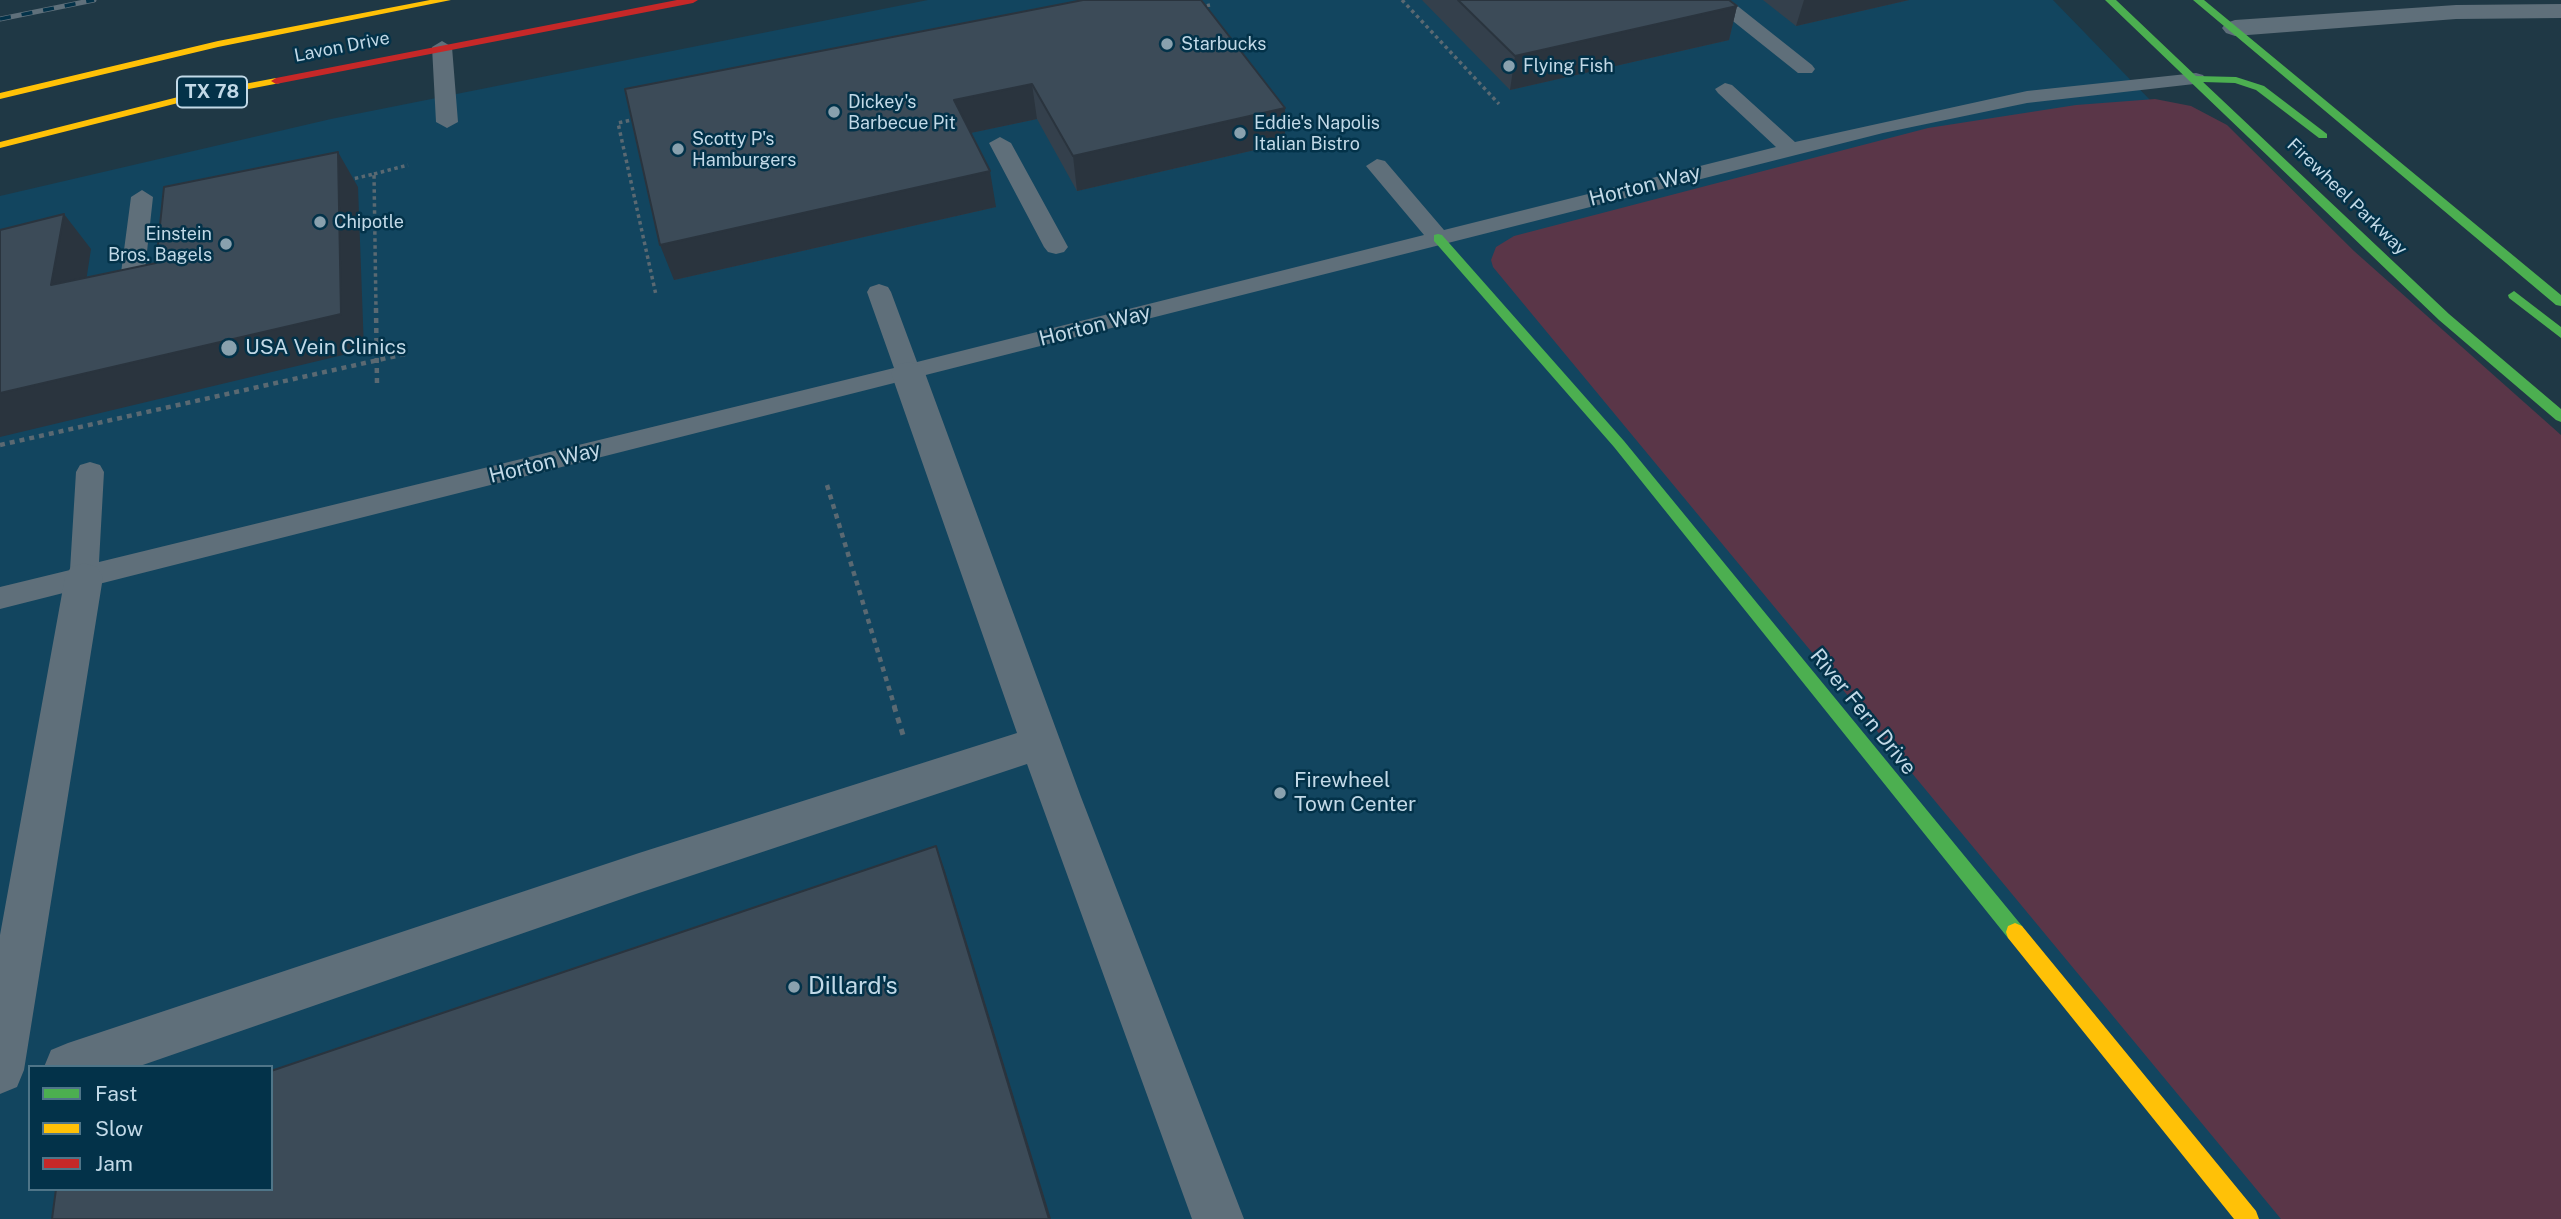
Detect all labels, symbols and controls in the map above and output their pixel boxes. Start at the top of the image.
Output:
street label: Lavon Drive [292,27,392,67]
place label: Starbucks [1181,33,1266,55]
marker: Starbucks [1159,36,1175,52]
place label: Flying Fish [1523,55,1614,77]
marker: Flying Fish [1501,58,1517,74]
road number: TX 78 [177,76,247,108]
place label: Dickey's Barbecue Pit [848,91,956,134]
marker: Dickey's Barbecue Pit [826,104,842,120]
place label: Eddie's Napolis Italian Bistro [1254,112,1380,154]
marker: Eddie's Napolis Italian Bistro [1232,125,1248,141]
place label: Scotty P's Hamburgers [692,128,796,170]
street label: Firewheel Parkway [2282,134,2412,260]
marker: Scotty P's Hamburgers [670,141,686,157]
street label: Horton Way [1586,160,1704,212]
place label: Chipotle [334,211,404,233]
marker: Chipotle [312,214,328,230]
place label: Einstein Bros. Bagels [108,223,212,266]
marker: Einstein Bros. Bagels [218,236,234,252]
street label: Horton Way [1036,300,1154,352]
place label: USA Vein Clinics [245,335,406,361]
marker: USA Vein Clinics [219,338,239,358]
street label: Horton Way [486,437,604,489]
street label: River Fern Drive [1805,644,1921,780]
place label: Firewheel Town Center [1294,768,1416,818]
marker: Firewheel Town Center [1272,785,1288,801]
place label: Dillard's [808,973,898,1001]
marker: Dillard's [786,979,802,995]
legend [28,1065,273,1191]
text: Fast [95,1081,137,1106]
text: Slow [95,1116,143,1141]
text: Jam [95,1151,133,1176]

